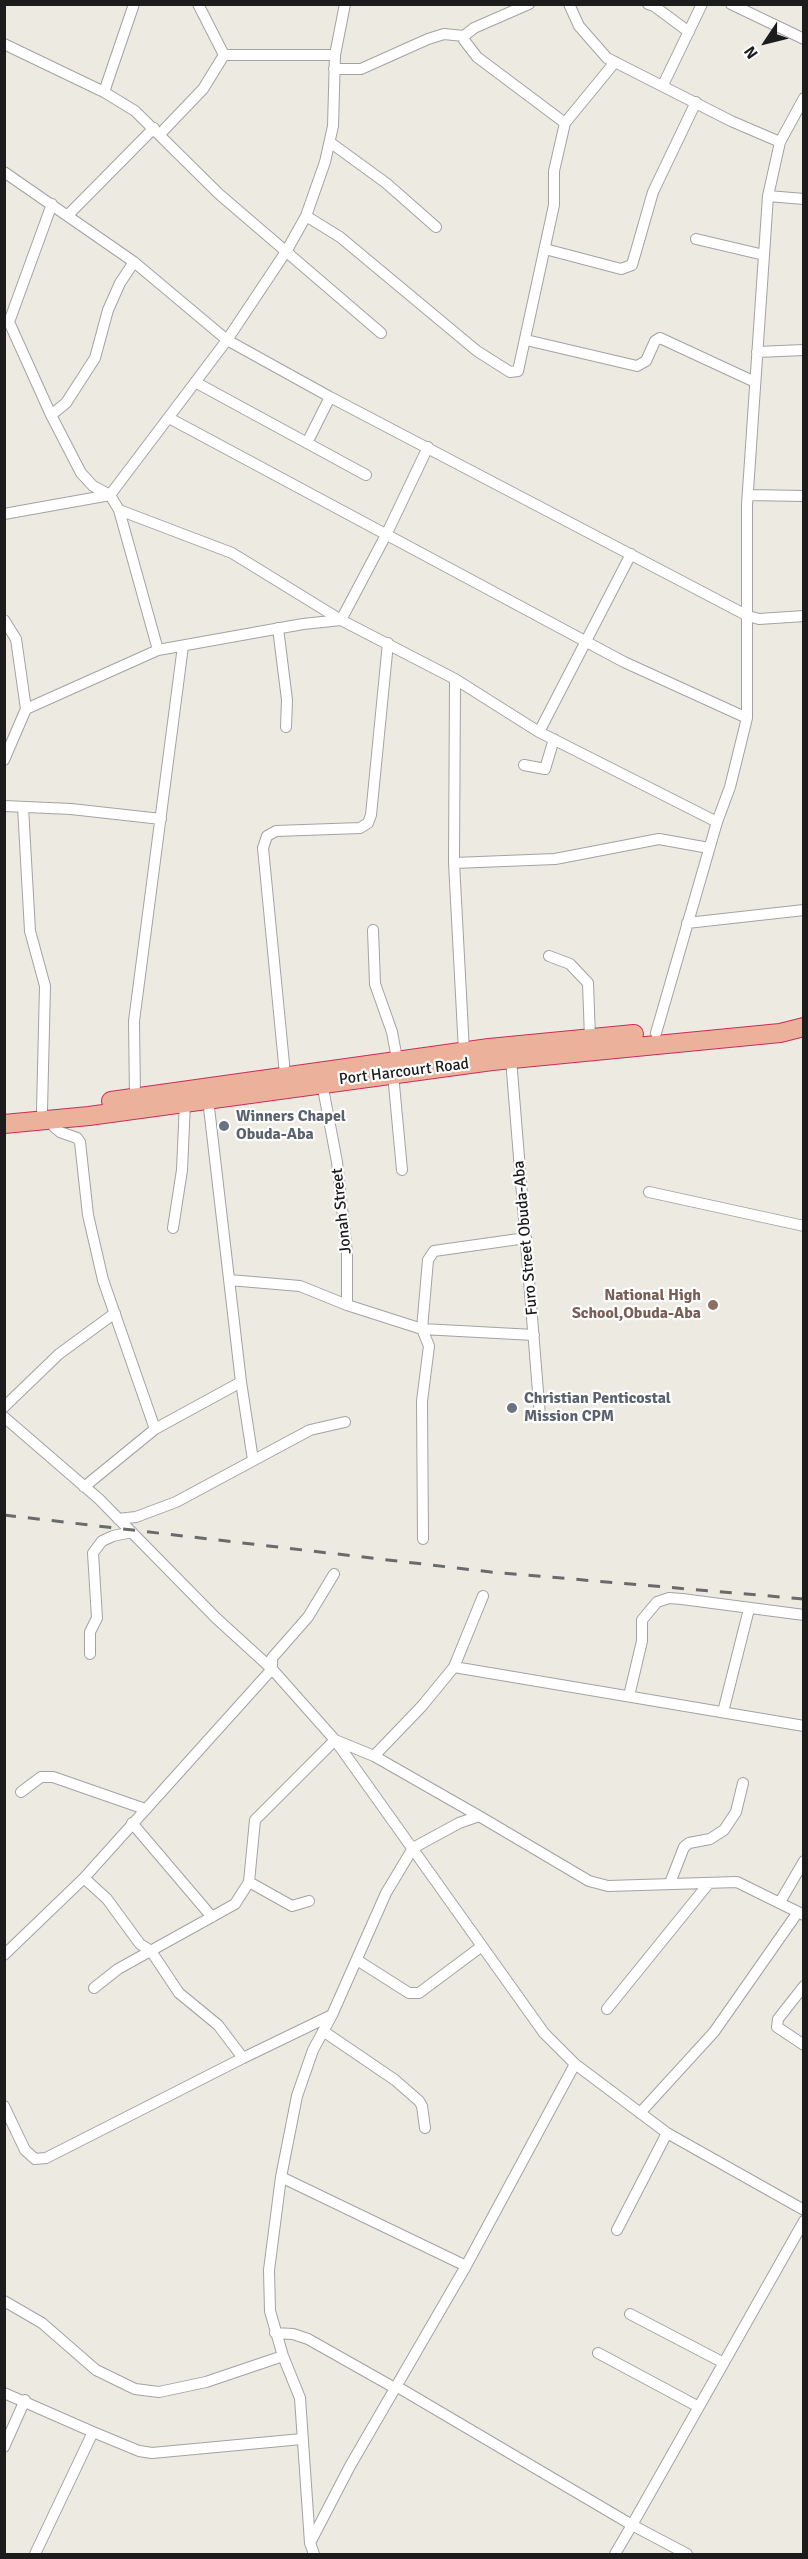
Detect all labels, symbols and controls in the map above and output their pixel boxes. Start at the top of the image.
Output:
north arrow [736,12,796,72]
text: N [740,42,763,63]
street label: Port Harcourt Road [338,1054,470,1090]
place label: Winners Chapel Obuda-Aba [236,1107,346,1145]
marker: Winners Chapel Obuda-Aba [217,1119,231,1133]
street label: Furo Street Obuda-Aba [510,1160,542,1316]
street label: Jonah Street [328,1167,356,1255]
place label: National High School,Obuda-Aba [572,1286,701,1324]
marker: National High School,Obuda-Aba [706,1298,720,1312]
place label: Christian Penticostal Mission CPM [524,1389,671,1427]
marker: Christian Penticostal Mission CPM [505,1401,519,1415]

